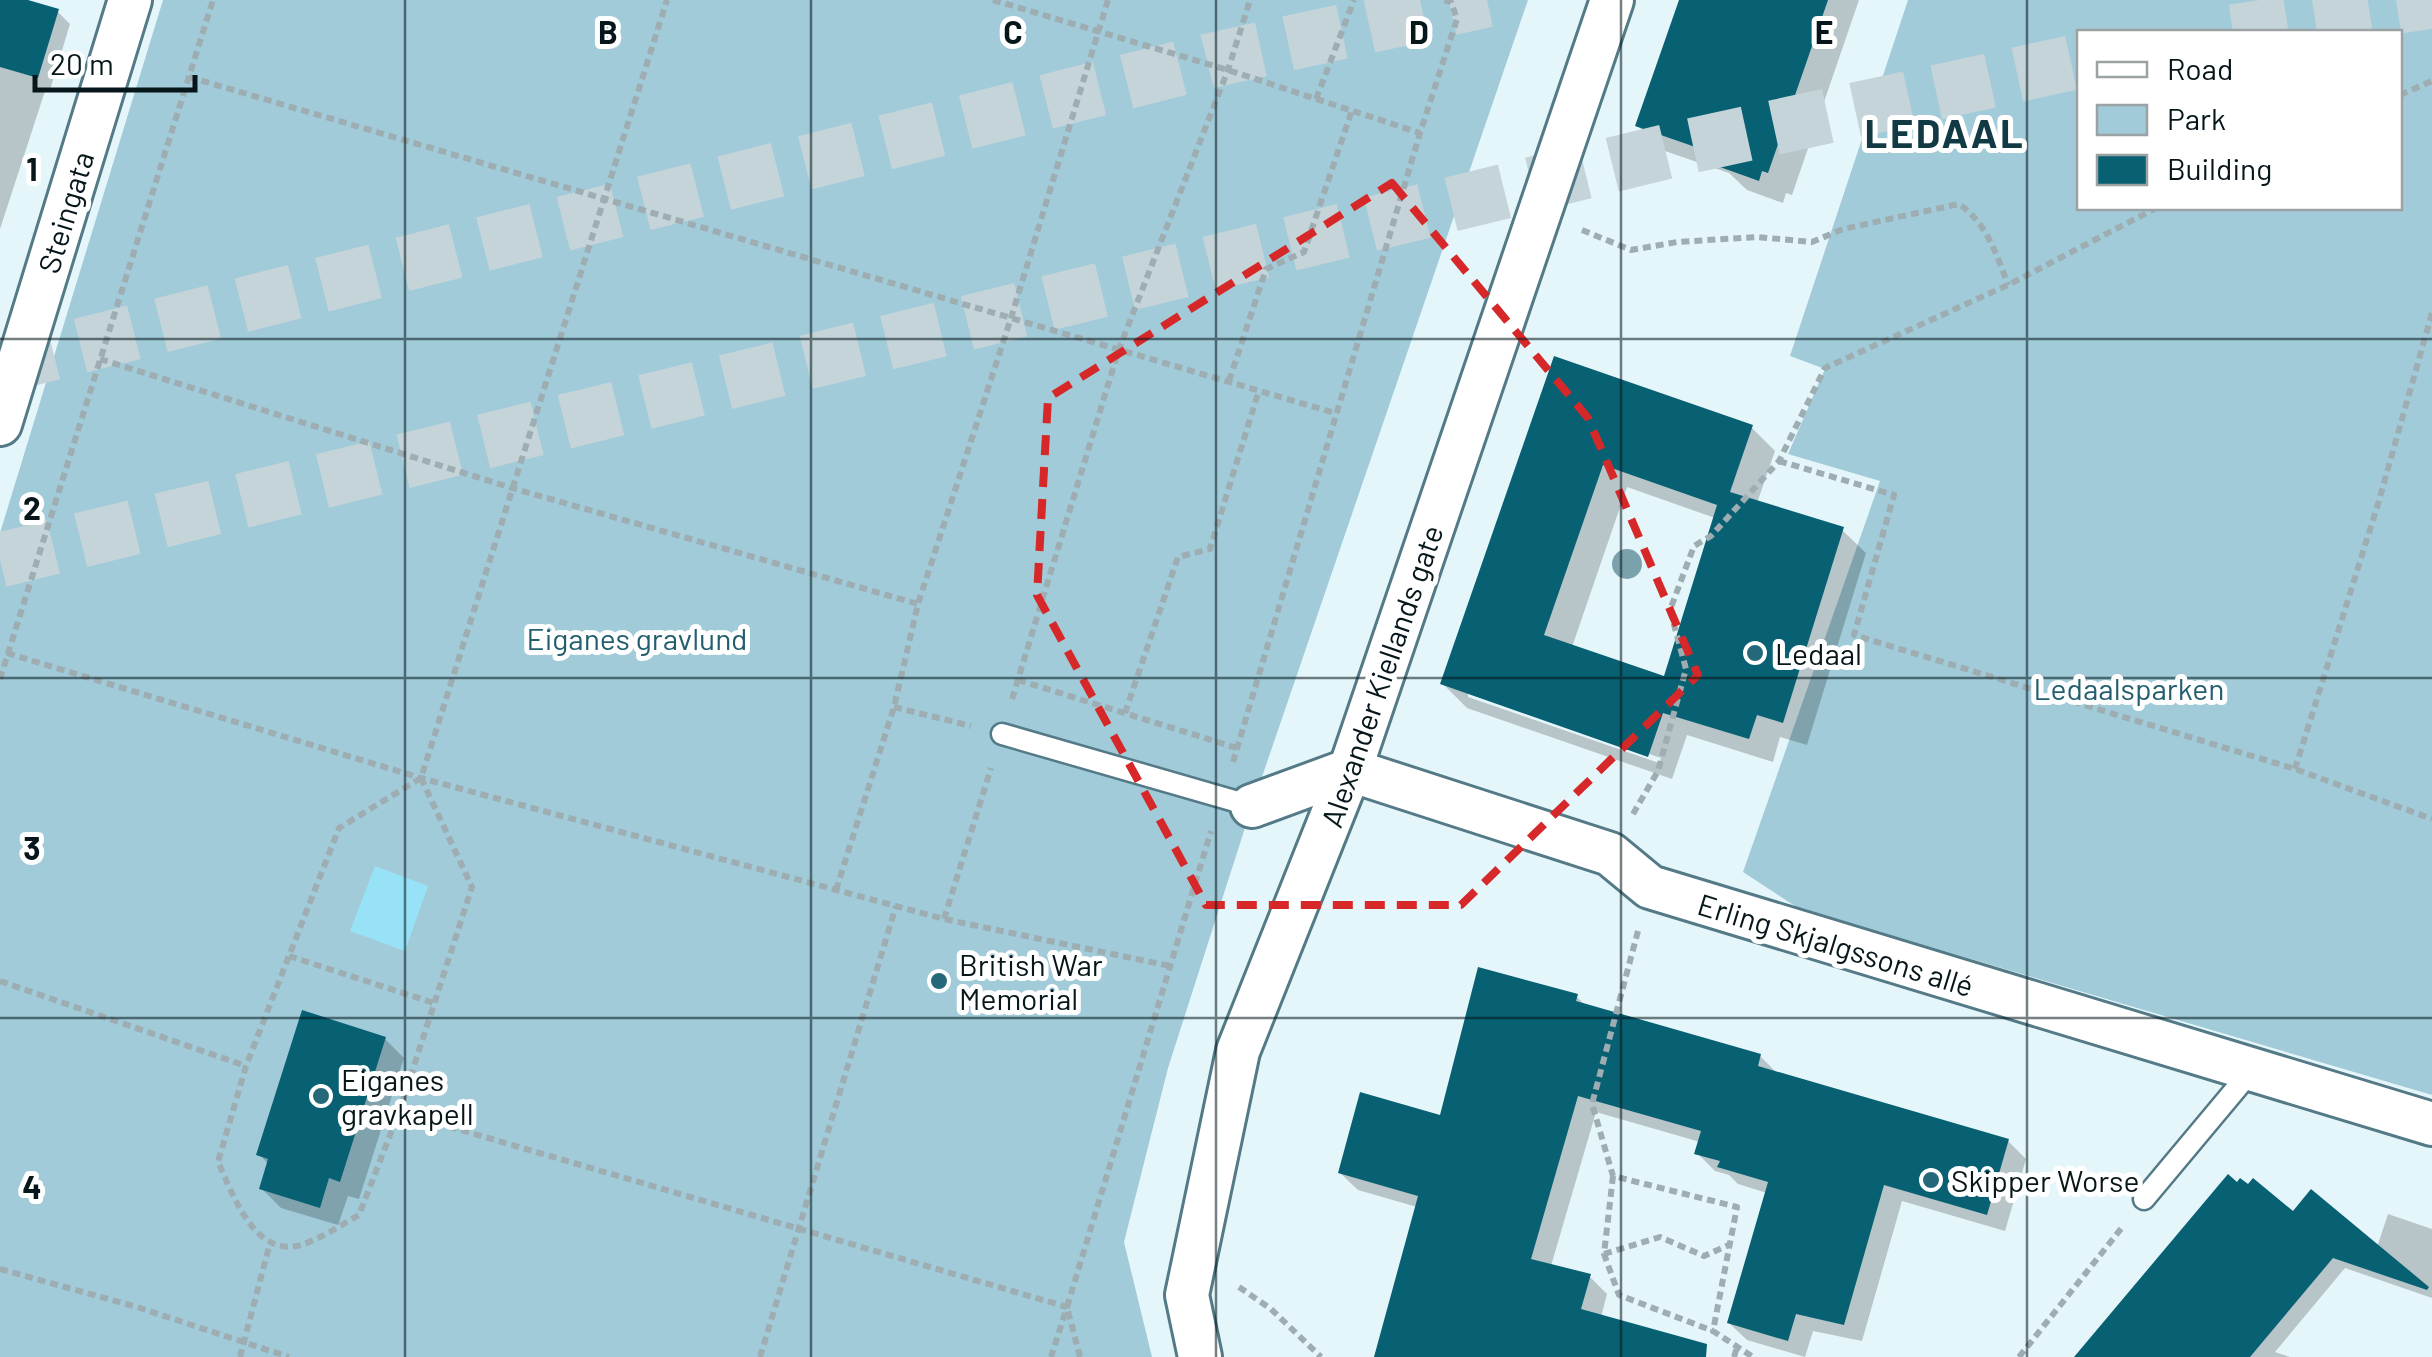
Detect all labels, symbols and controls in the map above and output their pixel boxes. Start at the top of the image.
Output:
text: B [598,12,618,50]
text: C [1003,12,1023,50]
text: D [1409,12,1429,50]
text: E [1815,12,1833,50]
scale bar [35,30,195,92]
legend [2077,30,2402,210]
text: 20 m [50,45,114,81]
text: Road [2167,50,2233,86]
text: Park [2167,100,2226,136]
district label: LEDAAL [1865,108,2026,156]
street label: Steingata [29,147,101,277]
text: 1 [26,149,38,187]
text: Building [2167,150,2272,186]
text: 2 [23,488,41,526]
street label: Alexander Kiellands gate [1312,520,1450,832]
park label: Eiganes gravlund [527,620,747,656]
place label: Ledaal [1775,635,1862,671]
marker: Ledaal [1744,642,1766,664]
park label: Ledaalsparken [2034,670,2224,706]
text: 3 [23,828,41,866]
street label: Erling Skjalgssons allé [1694,885,1978,1003]
place label: British War Memorial [959,946,1103,1016]
marker: British War Memorial [928,970,950,992]
place label: Eiganes gravkapell [341,1061,474,1131]
marker: Eiganes gravkapell [310,1085,332,1107]
place label: Skipper Worse [1951,1162,2140,1198]
text: 4 [22,1167,42,1205]
marker: Skipper Worse [1920,1169,1942,1191]

